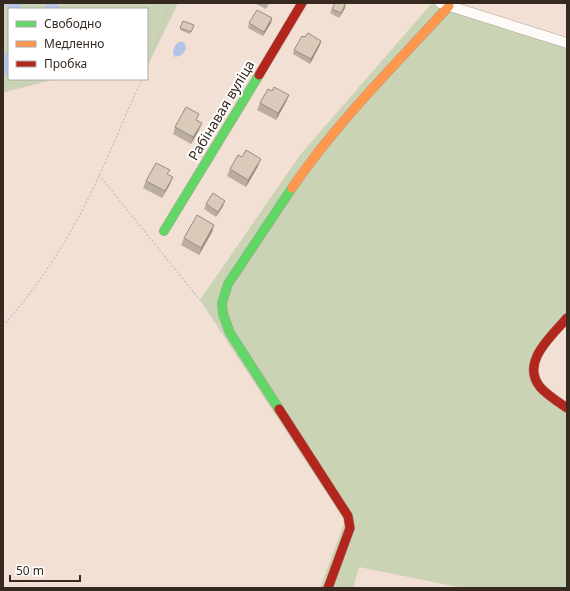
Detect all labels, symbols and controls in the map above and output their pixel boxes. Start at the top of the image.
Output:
legend [8,8,148,80]
text: Свободно [44,15,102,32]
text: Медленно [44,35,104,52]
text: Пробка [44,55,87,72]
street label: Рабінавая вуліца [183,56,259,164]
scale bar [10,557,80,583]
text: 50 m [16,562,44,579]

